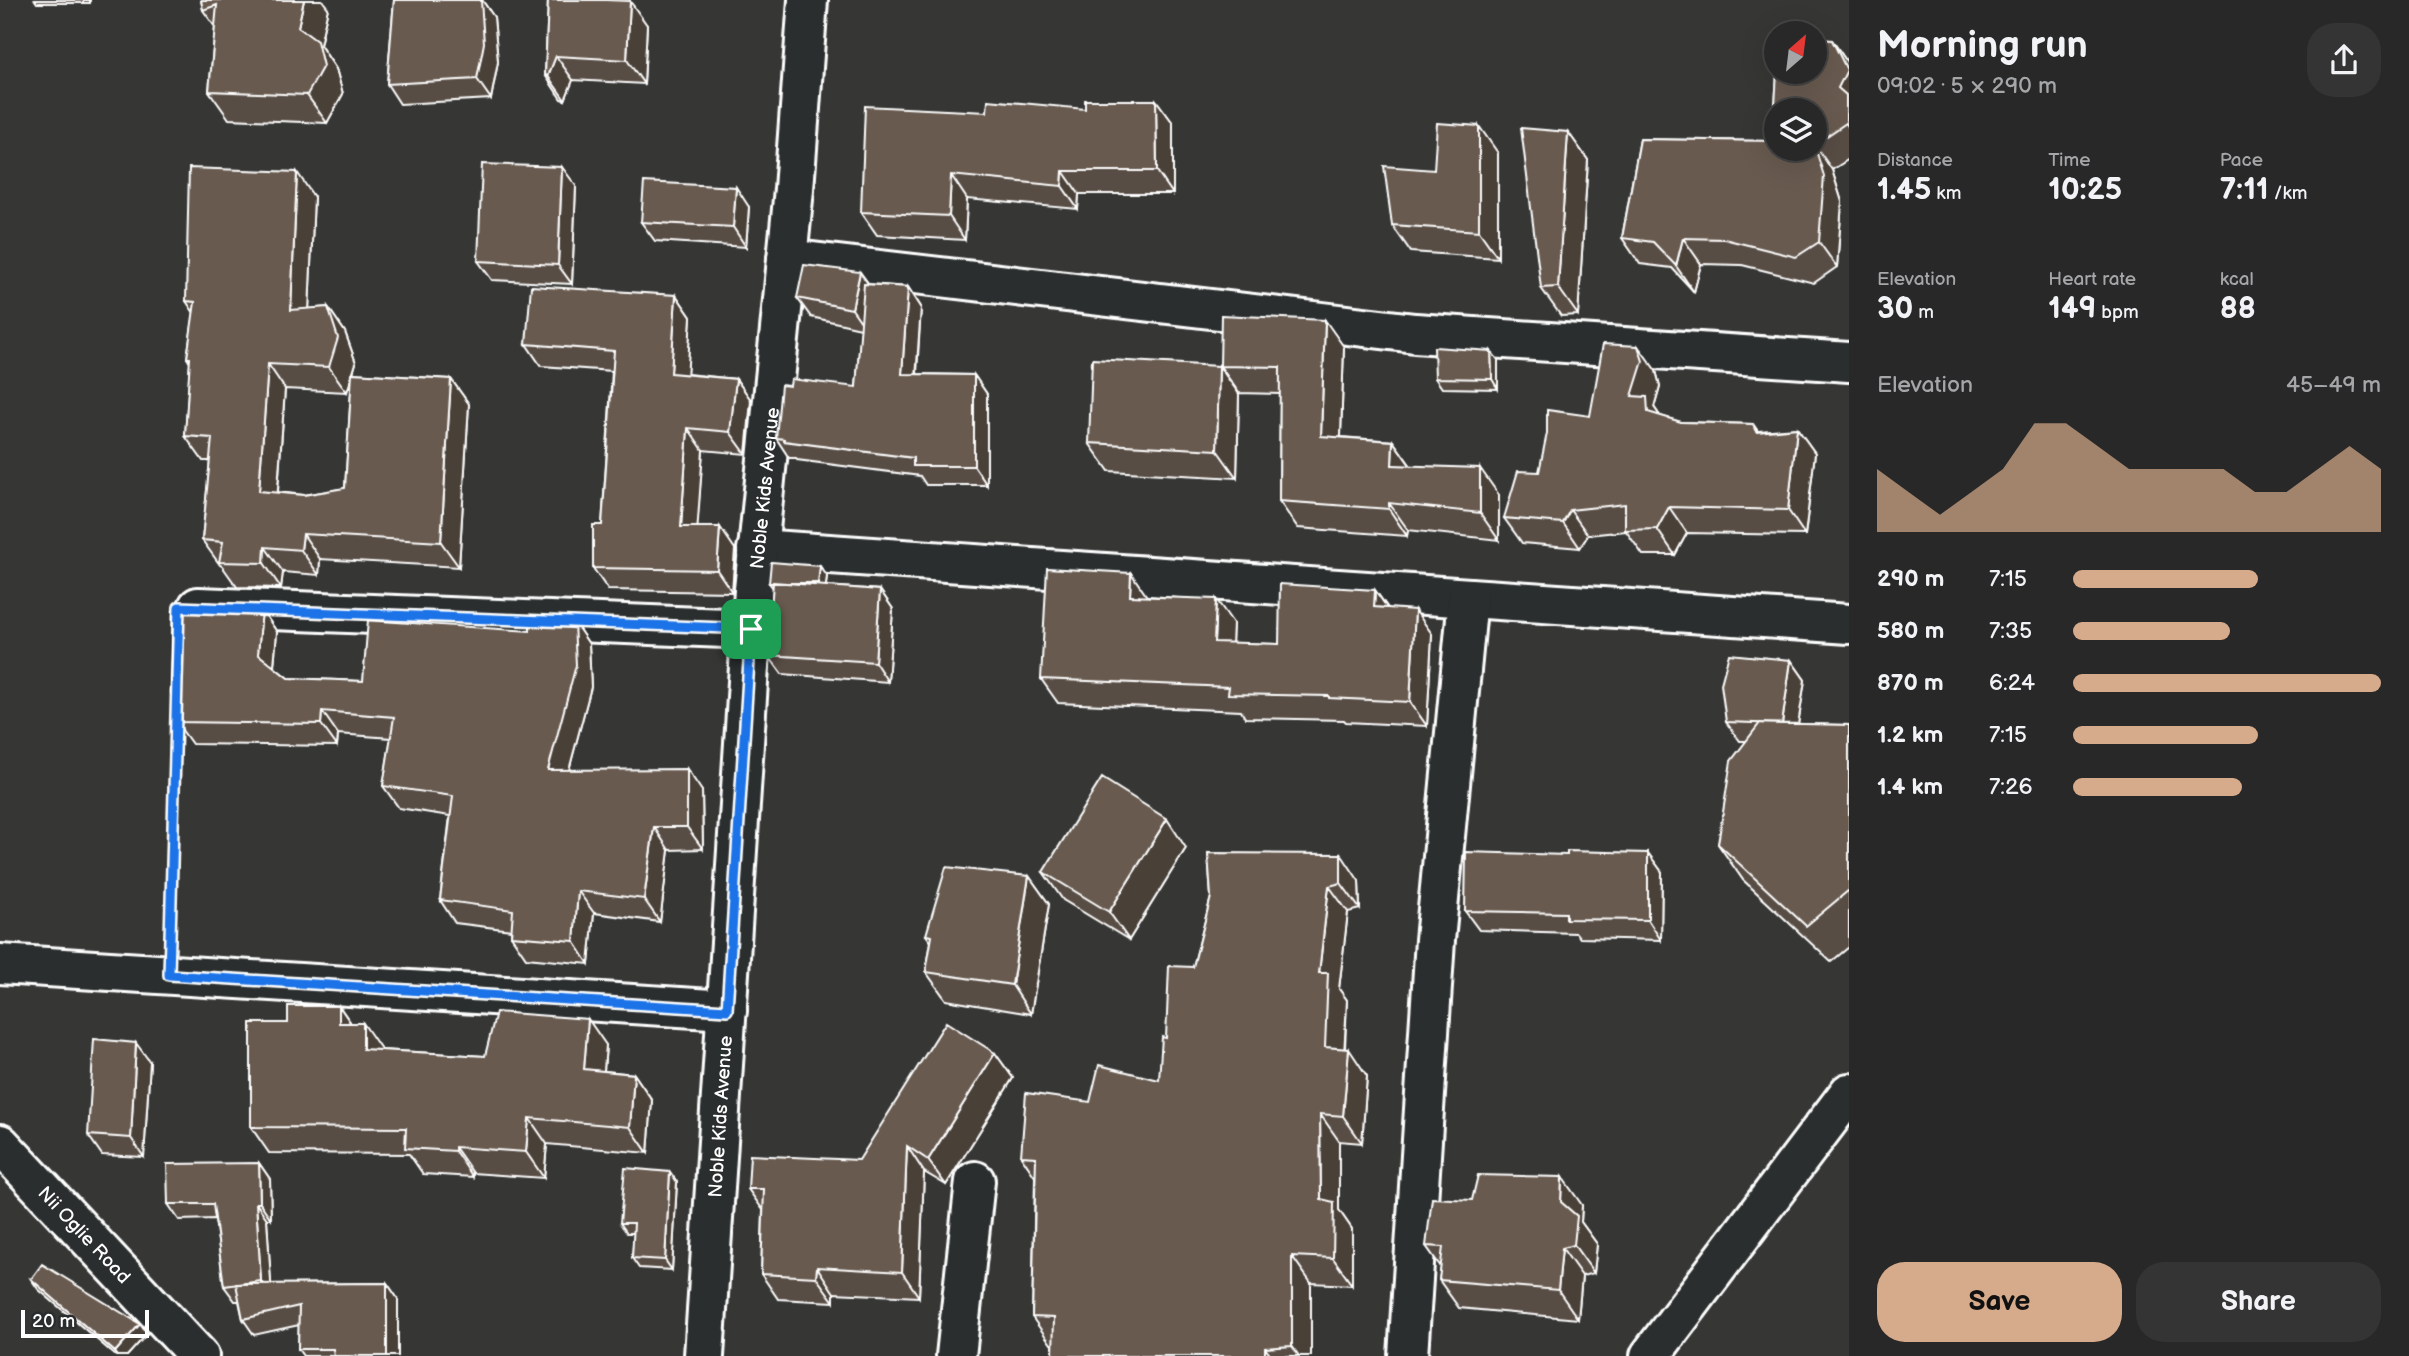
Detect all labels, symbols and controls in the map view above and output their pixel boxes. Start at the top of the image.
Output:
north arrow [1764,21,1827,84]
map controls [1764,21,1827,161]
text: Morning run [1877,23,2088,68]
button: share [2307,23,2381,97]
text: 09:02 · 5 × 290 m [1877,72,2057,100]
button: layers [1764,98,1827,161]
text: Distance [1877,149,1953,172]
text: Time [2048,149,2090,172]
text: Pace [2220,149,2263,172]
text: 1.45 [1877,172,1931,208]
text: 10:25 [2048,172,2122,208]
text: 7:11 [2220,172,2269,208]
text: km [1931,182,1961,205]
text: /km [2269,182,2307,205]
text: Elevation [1877,268,1956,291]
text: Heart rate [2048,268,2136,291]
text: kcal [2220,268,2254,291]
text: 30 [1877,291,1913,327]
text: 149 [2048,291,2096,327]
text: 88 [2220,291,2256,327]
text: m [1913,301,1934,324]
text: bpm [2096,301,2139,324]
text: Elevation [1877,371,1973,399]
text: 45–49 m [2286,371,2381,399]
street label: Noble Kids Avenue [746,406,785,570]
text: 290 m [1877,565,1944,593]
text: 7:15 [1989,565,2027,593]
pin [721,599,781,659]
icon: arrive [732,610,770,648]
text: 580 m [1877,617,1944,645]
text: 7:35 [1989,617,2032,645]
text: 870 m [1877,669,1944,697]
text: 6:24 [1989,669,2035,697]
text: 1.2 km [1877,721,1943,749]
text: 7:15 [1989,721,2027,749]
text: 1.4 km [1877,773,1943,801]
text: 7:26 [1989,773,2033,801]
street label: Noble Kids Avenue [704,1035,738,1198]
street label: Nii Oglie Road [33,1182,135,1289]
button: Save [1877,1262,2122,1342]
button: Share [2136,1262,2381,1342]
scale bar [21,1307,149,1339]
text: 20 m [32,1310,75,1333]

